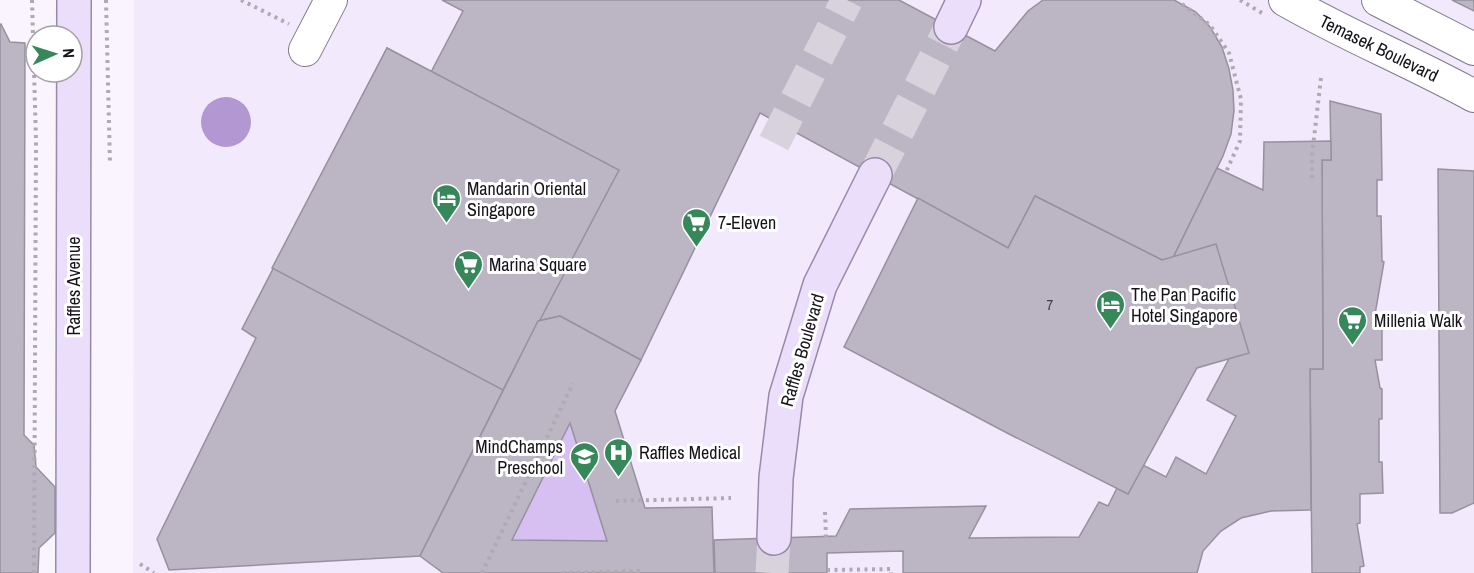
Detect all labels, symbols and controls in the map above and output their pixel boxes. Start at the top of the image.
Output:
street label: Temasek Boulevard [1315,8,1443,88]
north arrow [24,24,84,84]
text: N [58,48,80,59]
place label: Mandarin Oriental Singapore [467,176,586,222]
hotel icon: Mandarin Oriental Singapore [430,182,462,224]
supermarket icon: 7-Eleven [681,206,713,248]
place label: 7-Eleven [718,210,776,235]
street label: Raffles Avenue [61,237,86,335]
supermarket icon: Marina Square [452,248,484,290]
place label: Marina Square [489,252,587,277]
place label: The Pan Pacific Hotel Singapore [1131,282,1238,328]
hotel icon: The Pan Pacific Hotel Singapore [1094,288,1126,330]
street label: Raffles Boulevard [774,291,830,409]
house number: 7 [1047,294,1054,315]
supermarket icon: Millenia Walk [1337,304,1369,346]
place label: Millenia Walk [1374,308,1463,333]
place label: MindChamps Preschool [475,434,563,480]
hospital icon: Raffles Medical [602,436,634,478]
school or university icon: MindChamps Preschool [568,440,600,482]
place label: Raffles Medical [639,440,740,465]

